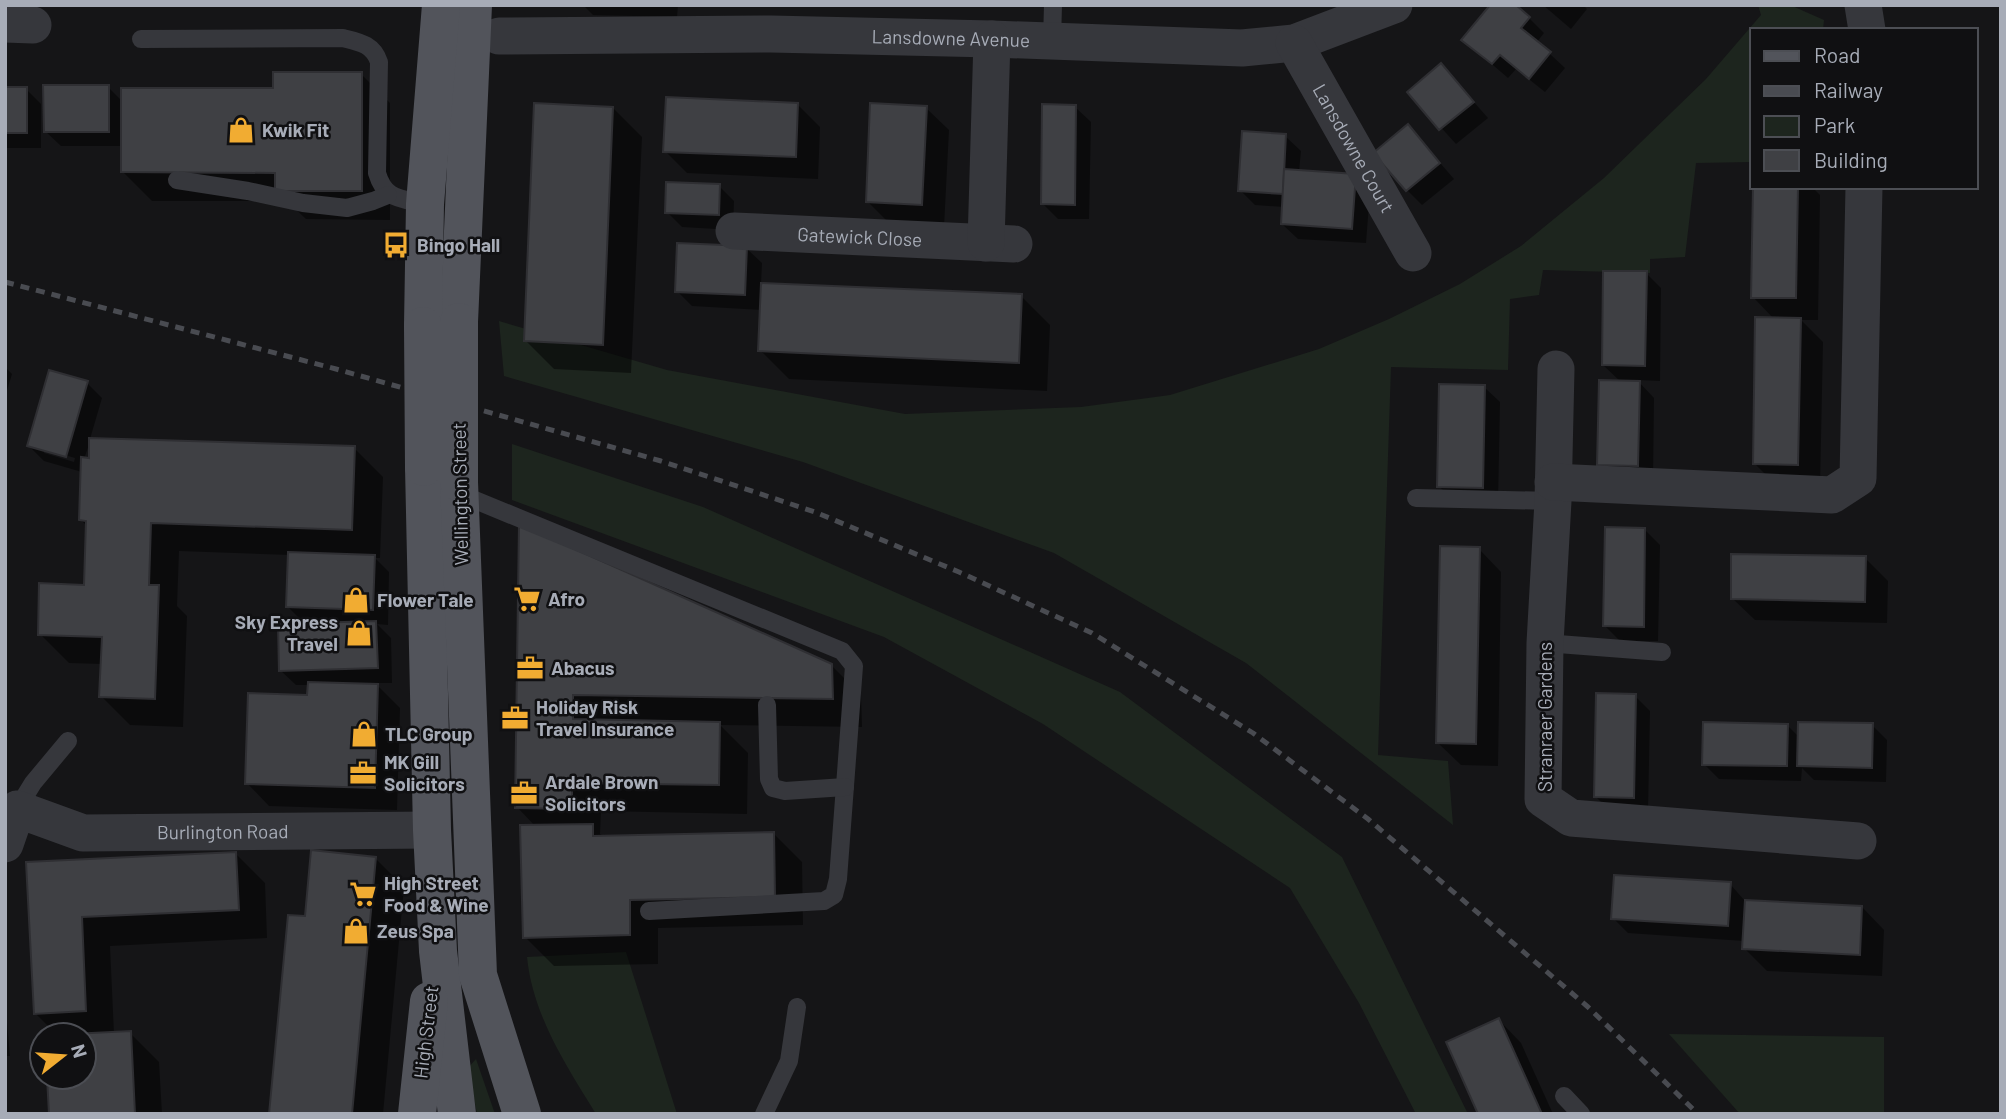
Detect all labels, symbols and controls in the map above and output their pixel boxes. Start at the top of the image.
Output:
street label: Lansdowne Avenue [871,24,1031,51]
legend [1750,28,1978,189]
text: Road [1814,42,1860,67]
text: Railway [1814,77,1883,102]
street label: Lansdowne Court [1309,80,1400,216]
text: Park [1814,112,1855,137]
shop icon: Kwik Fit [226,115,256,145]
place label: Kwik Fit [262,118,329,141]
text: Building [1814,147,1888,172]
street label: Gatewick Close [797,222,923,251]
bus stop icon: Bingo Hall [381,230,411,260]
place label: Bingo Hall [417,233,500,256]
street label: Wellington Street [447,422,472,566]
supermarket icon: Afro [512,584,542,614]
shop icon: Flower Tale [341,585,371,615]
place label: Afro [548,587,585,610]
place label: Flower Tale [377,588,474,611]
place label: Sky Express Travel [235,610,338,655]
shop icon: Sky Express Travel [344,618,374,648]
street label: Stranraer Gardens [1533,642,1556,792]
office icon: Abacus [515,653,545,683]
place label: Abacus [551,656,615,679]
place label: Holiday Risk Travel Insurance [536,695,674,740]
office icon: Holiday Risk Travel Insurance [500,703,530,733]
shop icon: TLC Group [349,719,379,749]
place label: TLC Group [385,722,473,745]
place label: MK Gill Solicitors [384,750,465,795]
office icon: MK Gill Solicitors [348,758,378,788]
place label: Ardale Brown Solicitors [545,770,659,815]
office icon: Ardale Brown Solicitors [509,778,539,808]
street label: Burlington Road [157,819,289,843]
place label: High Street Food & Wine [384,871,489,916]
supermarket icon: High Street Food & Wine [348,879,378,909]
shop icon: Zeus Spa [341,916,371,946]
place label: Zeus Spa [377,919,454,942]
street label: High Street [408,984,443,1080]
north arrow [28,1021,98,1091]
text: N [67,1041,93,1060]

